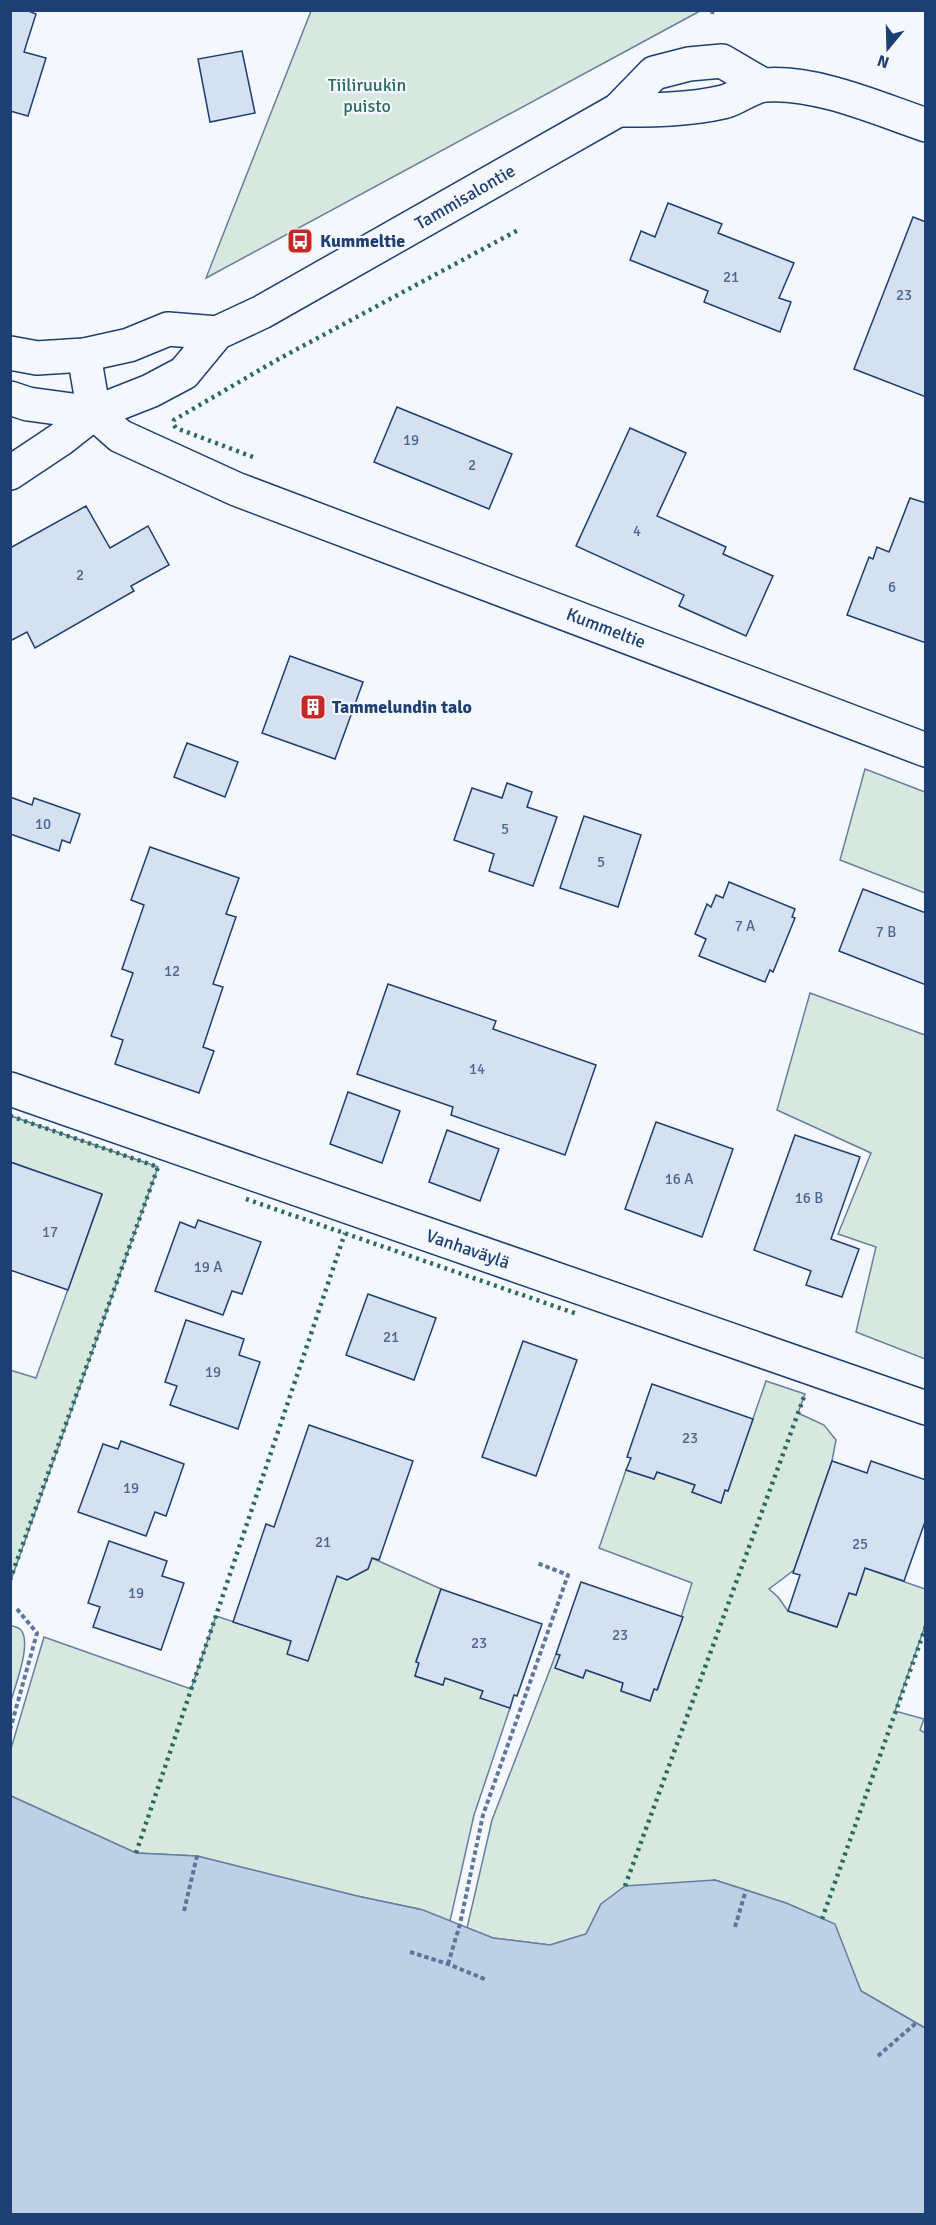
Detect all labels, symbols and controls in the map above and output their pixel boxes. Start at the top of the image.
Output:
north arrow [858,18,918,78]
text: N [875,50,892,73]
park label: Tiiliruukin puisto [328,74,406,117]
street label: Tammisalontie [411,160,519,234]
bus stop icon: Kummeltie [285,226,315,256]
place label: Kummeltie [320,230,405,252]
house number: 21 [723,268,739,286]
house number: 23 [896,286,912,304]
house number: 19 [403,431,419,449]
house number: 2 [468,456,476,474]
house number: 4 [633,522,641,540]
house number: 2 [76,566,84,584]
house number: 6 [888,578,896,596]
street label: Kummeltie [563,603,649,653]
building icon: Tammelundin talo [298,692,328,722]
place label: Tammelundin talo [332,696,472,718]
house number: 10 [35,815,51,833]
house number: 5 [501,820,509,838]
house number: 5 [597,853,605,871]
house number: 7 A [735,917,755,935]
house number: 7 B [876,923,896,941]
house number: 12 [164,962,180,980]
house number: 14 [469,1060,485,1078]
house number: 16 A [665,1170,693,1188]
house number: 16 B [795,1189,823,1207]
house number: 17 [42,1223,58,1241]
street label: Vanhaväylä [423,1224,513,1274]
house number: 19 A [194,1258,222,1276]
house number: 21 [383,1328,399,1346]
house number: 19 [205,1363,221,1381]
house number: 23 [682,1429,698,1447]
house number: 19 [123,1479,139,1497]
house number: 21 [315,1533,331,1551]
house number: 25 [852,1535,868,1553]
house number: 19 [128,1584,144,1602]
house number: 23 [612,1626,628,1644]
house number: 23 [471,1634,487,1652]

